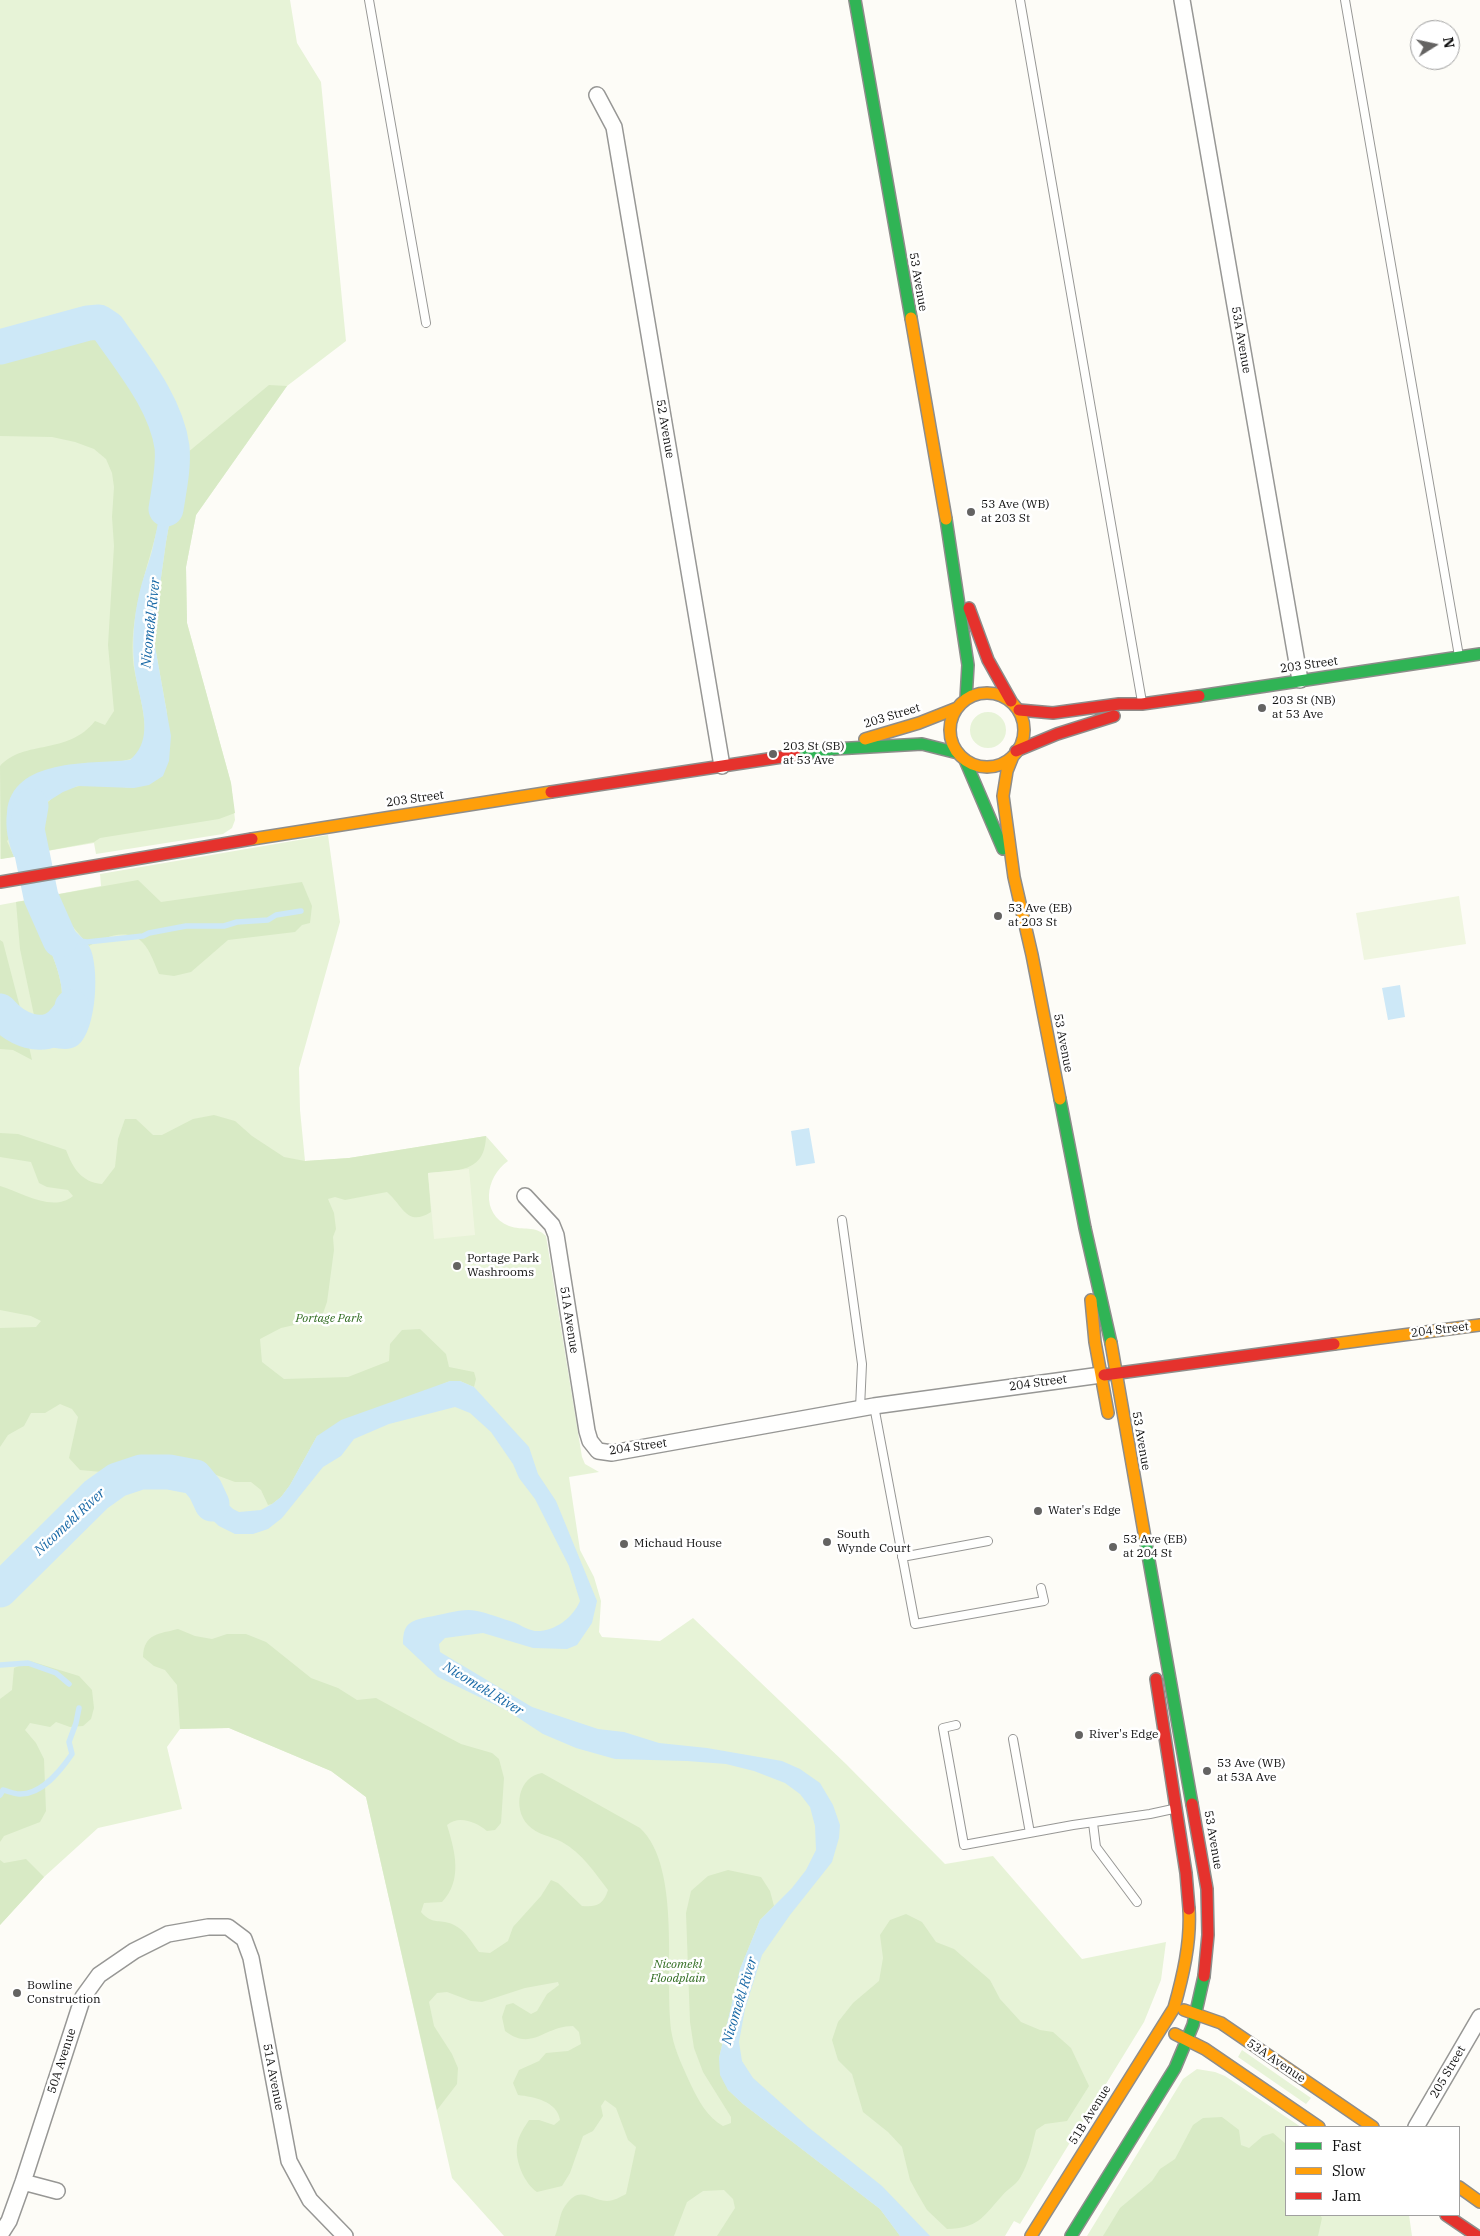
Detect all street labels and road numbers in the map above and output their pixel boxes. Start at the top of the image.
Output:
street label: 53 Avenue [906,252,930,312]
street label: 53A Avenue [1228,305,1254,375]
street label: 52 Avenue [653,399,677,459]
street label: 203 Street [1279,654,1339,676]
street label: 203 Street [862,701,922,731]
street label: 203 Street [385,788,445,810]
street label: 53 Avenue [1050,1012,1076,1074]
street label: 51A Avenue [557,1285,581,1355]
street label: 204 Street [1410,1319,1470,1341]
street label: 204 Street [1008,1372,1068,1394]
street label: 53 Avenue [1129,1411,1153,1471]
street label: 204 Street [608,1436,668,1458]
street label: 53 Avenue [1201,1810,1225,1870]
street label: 50A Avenue [45,2027,79,2095]
street label: 53A Avenue [1244,2036,1308,2086]
street label: 51A Avenue [259,2042,287,2112]
street label: 205 Street [1427,2043,1469,2101]
street label: 51B Avenue [1066,2083,1114,2147]

